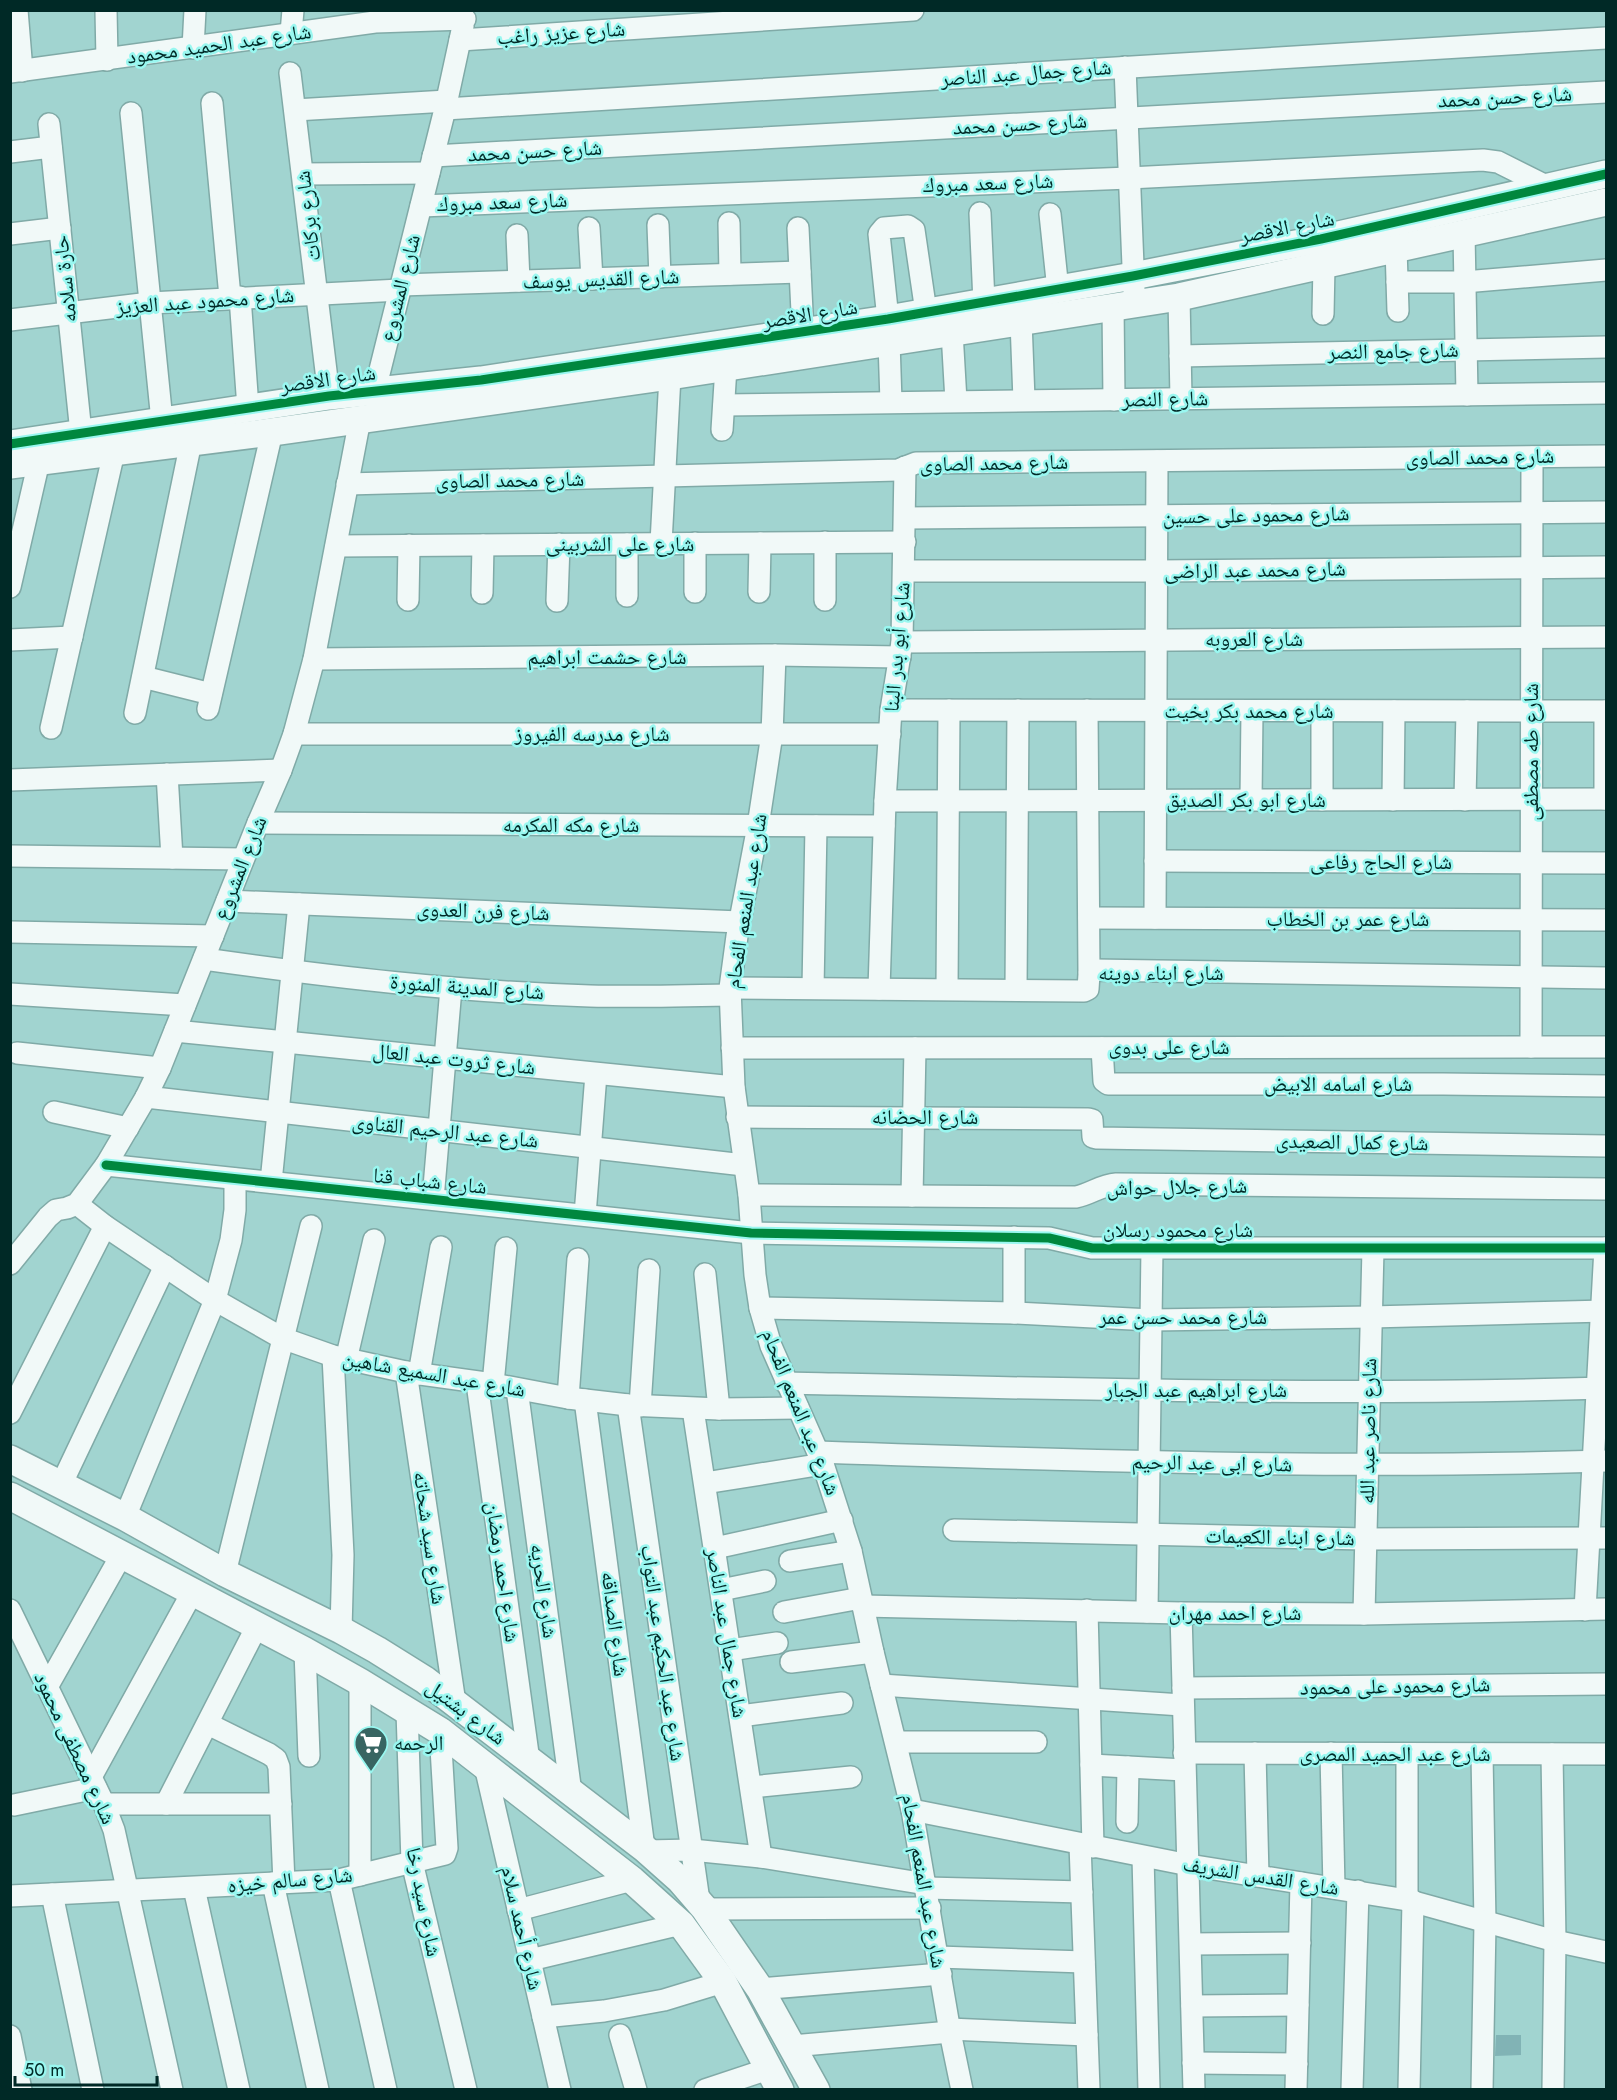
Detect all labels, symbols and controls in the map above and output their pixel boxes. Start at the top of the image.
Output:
street label: شارع عزيز راغب [496,14,626,52]
street label: شارع عبد الحميد محمود [125,16,313,72]
street label: شارع جمال عبد الناصر [939,52,1112,94]
street label: شارع حسن محمد [1437,79,1573,115]
street label: شارع حسن محمد [952,106,1088,142]
street label: شارع حسن محمد [467,133,603,169]
street label: شارع سعد مبروك [922,166,1054,200]
street label: شارع بركات [288,169,328,263]
street label: شارع سعد مبروك [436,185,568,219]
street label: شارع الاقصر [1236,203,1337,251]
street label: شارع المشروع [372,231,428,345]
street label: حارة سلامه [46,234,84,324]
street label: شارع القديس يوسف [522,261,680,297]
street label: شارع محمود عبد العزيز [114,280,295,322]
street label: شارع الاقصر [759,292,860,336]
street label: شارع جامع النصر [1326,335,1459,367]
street label: شارع الاقصر [278,357,377,401]
street label: شارع النصر [1120,383,1209,415]
street label: شارع محمد الصاوى [1405,441,1555,473]
street label: شارع محمد الصاوى [919,447,1069,479]
street label: شارع محمد الصاوى [435,464,585,496]
street label: شارع محمود على حسين [1162,498,1350,532]
street label: شارع على الشربينى [546,529,694,559]
street label: شارع محمد عبد الراضى [1164,553,1346,587]
street label: شارع أبو بدر البنا [876,581,918,713]
street label: شارع العروبه [1205,624,1303,654]
street label: شارع حشمت ابراهيم [527,642,687,672]
street label: شارع طه مصطفى [1516,683,1546,821]
street label: شارع محمد بكر بخيت [1164,696,1334,726]
street label: شارع مدرسه الفيروز [513,719,670,749]
street label: شارع ابو بكر الصديق [1166,785,1326,815]
street label: شارع مكه المكرمه [503,810,639,840]
street label: شارع عبد المنعم الفحام [717,811,775,991]
street label: شارع المشروع [206,812,274,924]
street label: شارع الحاج رفاعى [1310,847,1452,877]
street label: شارع فرن العدوى [416,894,550,928]
street label: شارع عمر بن الخطاب [1267,904,1429,934]
street label: شارع ابناء دوينه [1098,958,1224,988]
street label: شارع المدينة المنورة [389,967,545,1007]
street label: شارع على بدوى [1108,1032,1230,1062]
street label: شارع ثروت عبد العال [371,1036,537,1082]
street label: شارع اسامه الابيض [1264,1069,1412,1099]
street label: شارع الحضانه [872,1102,978,1132]
street label: شارع عبد الرحيم القناوى [350,1106,540,1156]
street label: شارع كمال الصعيدى [1275,1126,1429,1158]
street label: شارع شباب قنا [372,1160,488,1202]
street label: شارع جلال حواش [1106,1171,1248,1203]
street label: شارع محمود رسلان [1103,1215,1253,1245]
street label: شارع محمد حسن عمر [1098,1302,1267,1332]
street label: شارع عبد المنعم الفحام [754,1324,848,1500]
street label: شارع عبد السميع شاهين [340,1343,528,1405]
street label: شارع ناصر عبد الله [1352,1358,1384,1504]
street label: شارع ابراهيم عبد الجبار [1104,1375,1287,1405]
street label: شارع ابى عبد الرحيم [1131,1447,1293,1479]
street label: شارع سيد شحاته [406,1470,454,1606]
street label: شارع احمد رمضان [478,1500,528,1644]
street label: شارع ابناء الكعيمات [1205,1521,1355,1553]
street label: شارع الحريه [523,1542,565,1640]
street label: شارع عبد الحكيم عبد التواب [633,1543,693,1763]
street label: شارع جمال عبد الناصر [699,1545,755,1720]
street label: شارع الصداقه [594,1570,636,1678]
street label: شارع احمد مهران [1169,1598,1301,1628]
street label: شارع مصطفى محمود [27,1667,123,1829]
street label: شارع محمود على محمود [1299,1669,1491,1703]
street label: شارع بشتيل [420,1672,512,1752]
supermarket icon: الرحمه [353,1725,389,1772]
place label: الرحمه [394,1728,443,1758]
street label: شارع عبد الحميد المصرى [1299,1739,1491,1769]
street label: شارع عبد المنعم الفحام [894,1791,954,1971]
street label: شارع سيد رخا [399,1845,449,1959]
street label: شارع القدس الشريف [1181,1849,1341,1903]
street label: شارع سالم خيزه [226,1860,354,1900]
street label: شارع أحمد سلام [493,1863,551,1993]
scale bar [15,2049,158,2087]
text: 50 m [24,2057,64,2083]

